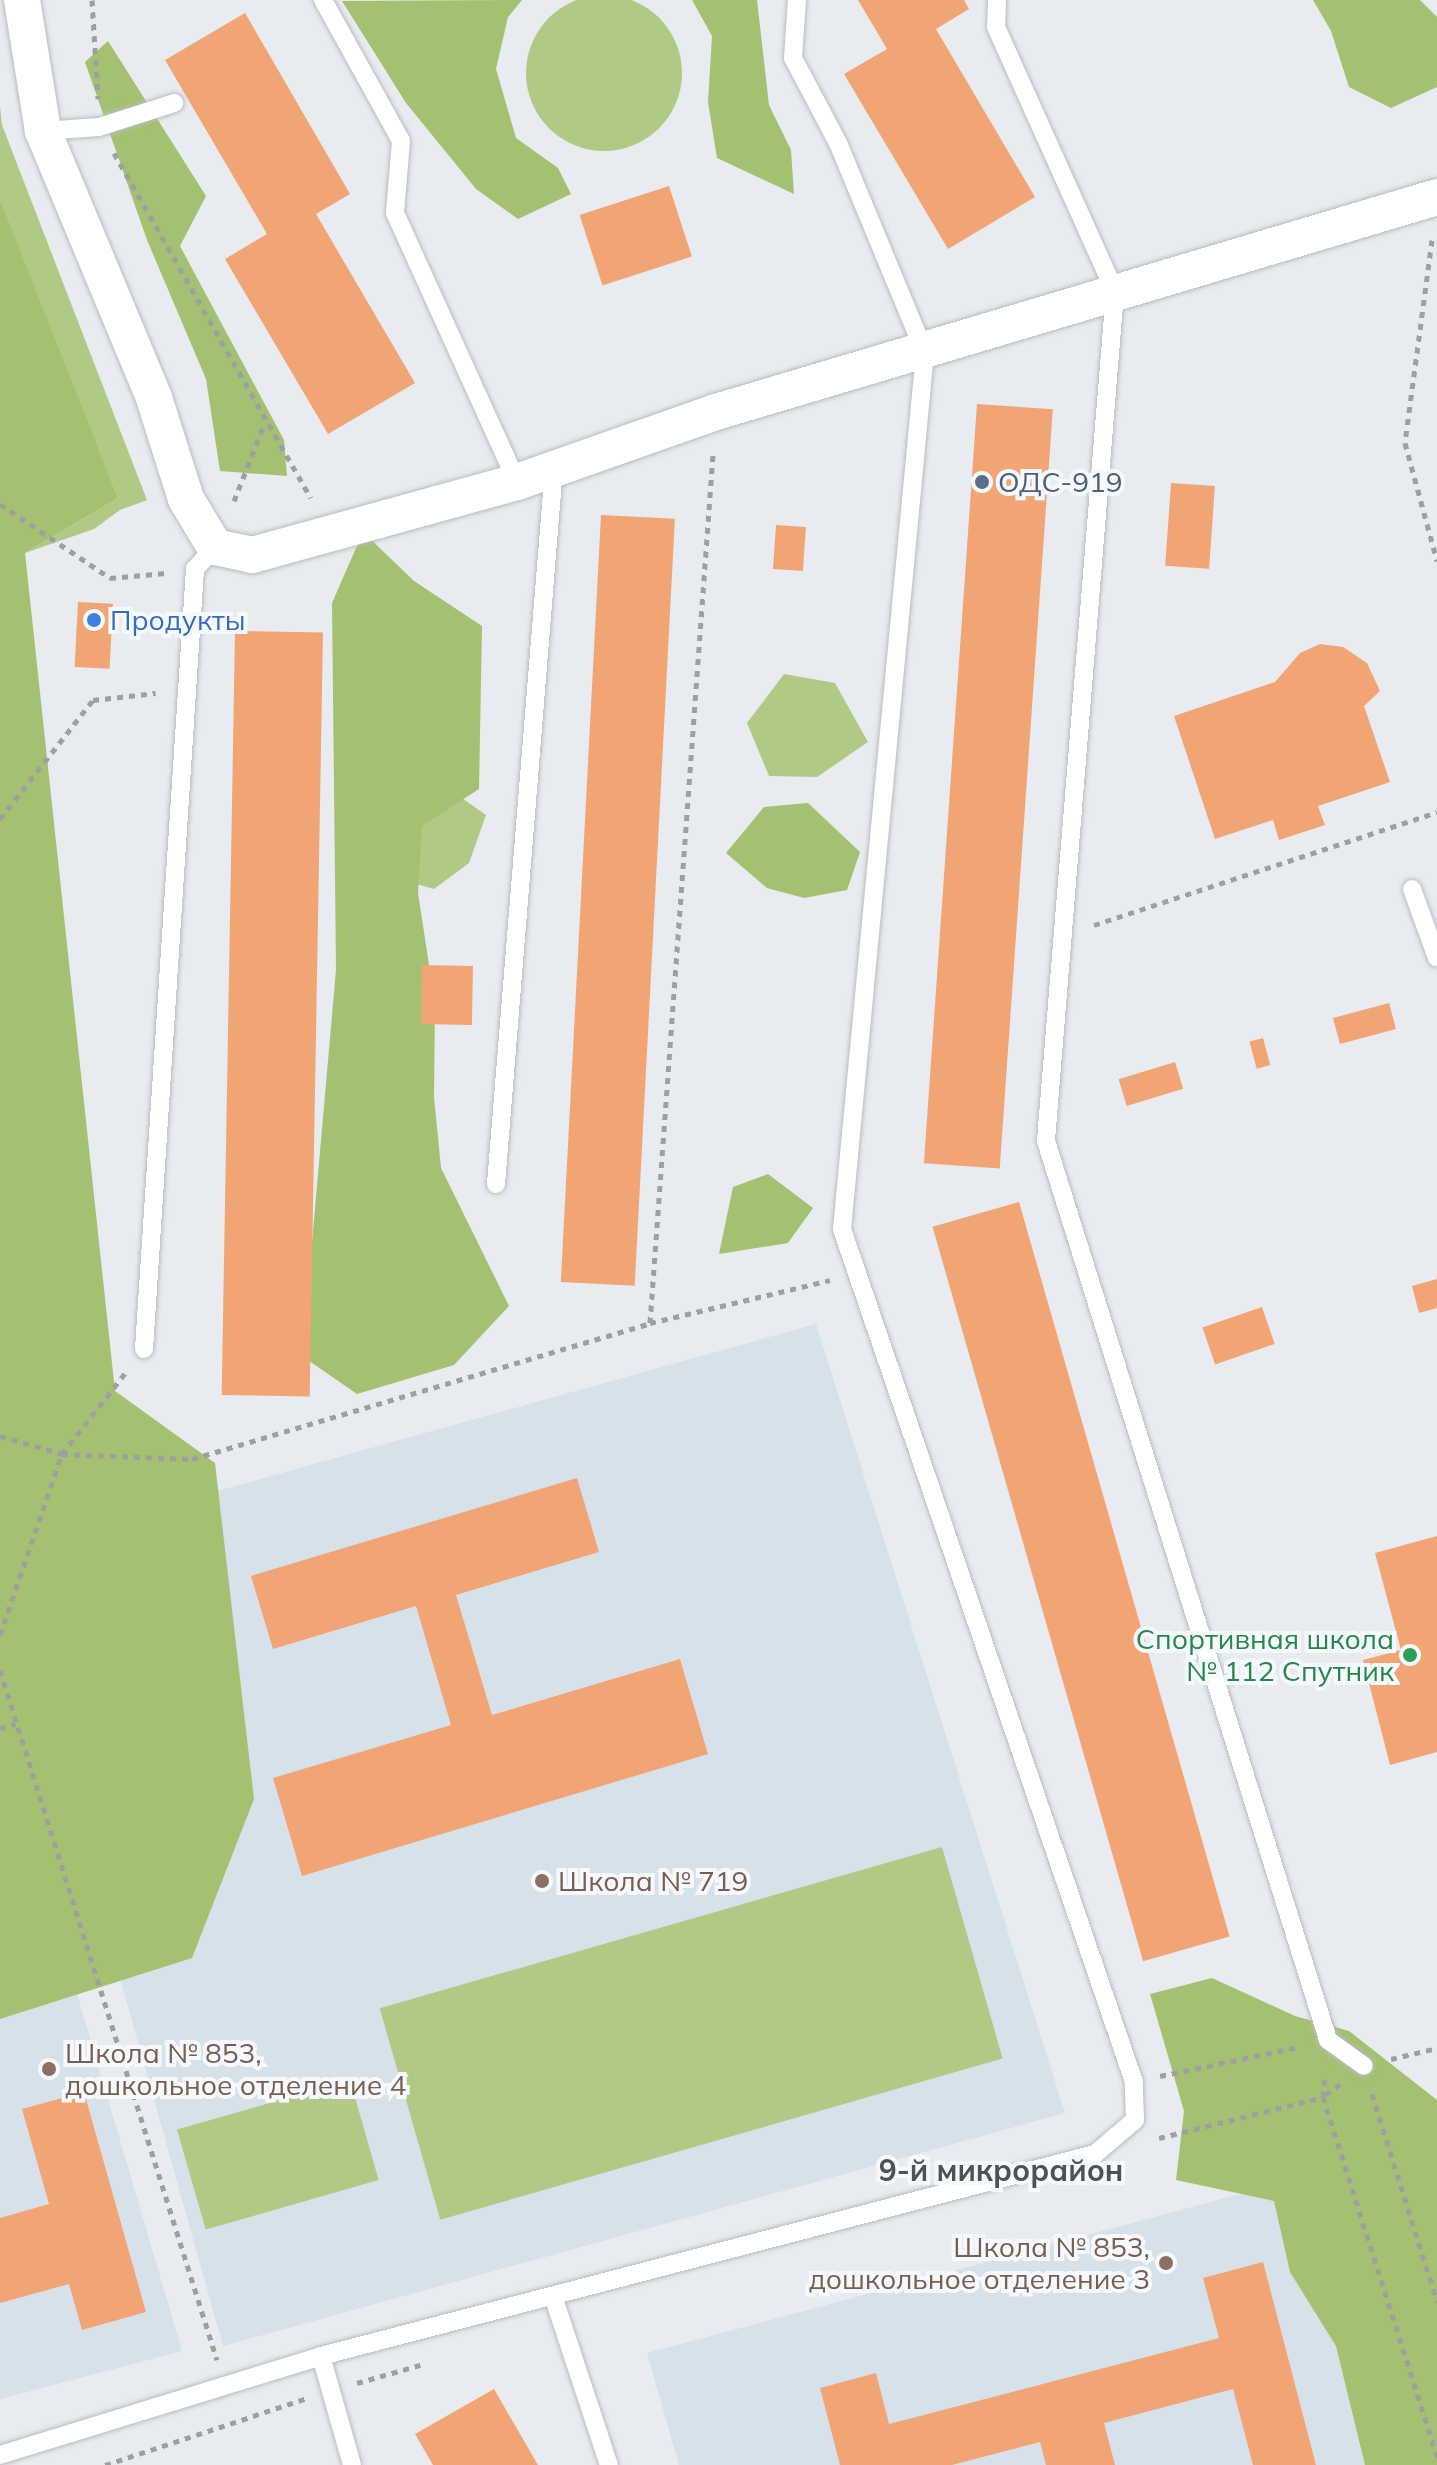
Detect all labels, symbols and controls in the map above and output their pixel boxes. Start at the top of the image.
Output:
place label: ОДС-919 [998,465,1123,499]
marker: ОДС-919 [973,473,991,491]
place label: Продукты [110,603,246,637]
marker: Продукты [85,611,103,629]
place label: Спортивная школа № 112 Спутник [1136,1622,1394,1688]
marker: Спортивная школа № 112 Спутник [1401,1646,1419,1664]
place label: Школа № 719 [558,1864,748,1898]
marker: Школа № 719 [533,1872,551,1890]
place label: Школа № 853, дошкольное отделение 4 [65,2036,406,2102]
marker: Школа № 853, дошкольное отделение 4 [40,2060,58,2078]
district label: 9-й микрорайон [879,2152,1123,2188]
place label: Школа № 853, дошкольное отделение 3 [809,2230,1150,2296]
marker: Школа № 853, дошкольное отделение 3 [1157,2254,1175,2272]

